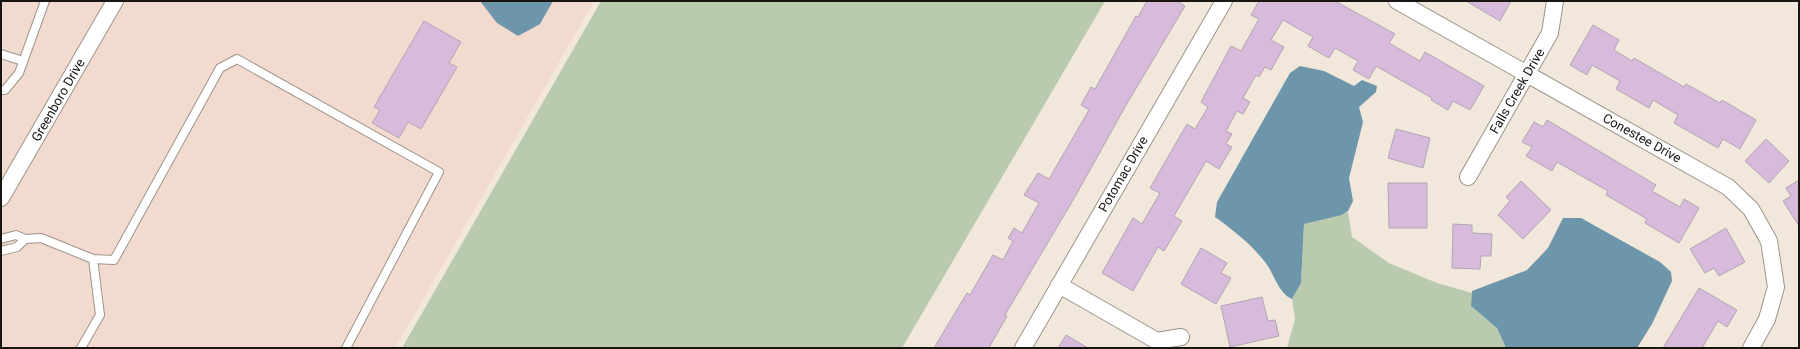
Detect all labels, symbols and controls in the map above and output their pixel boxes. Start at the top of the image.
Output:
street label: Falls Creek Drive [1487,46,1548,136]
street label: Greenboro Drive [28,56,88,144]
street label: Conestee Drive [1600,110,1684,166]
street label: Potomac Drive [1095,133,1151,214]

